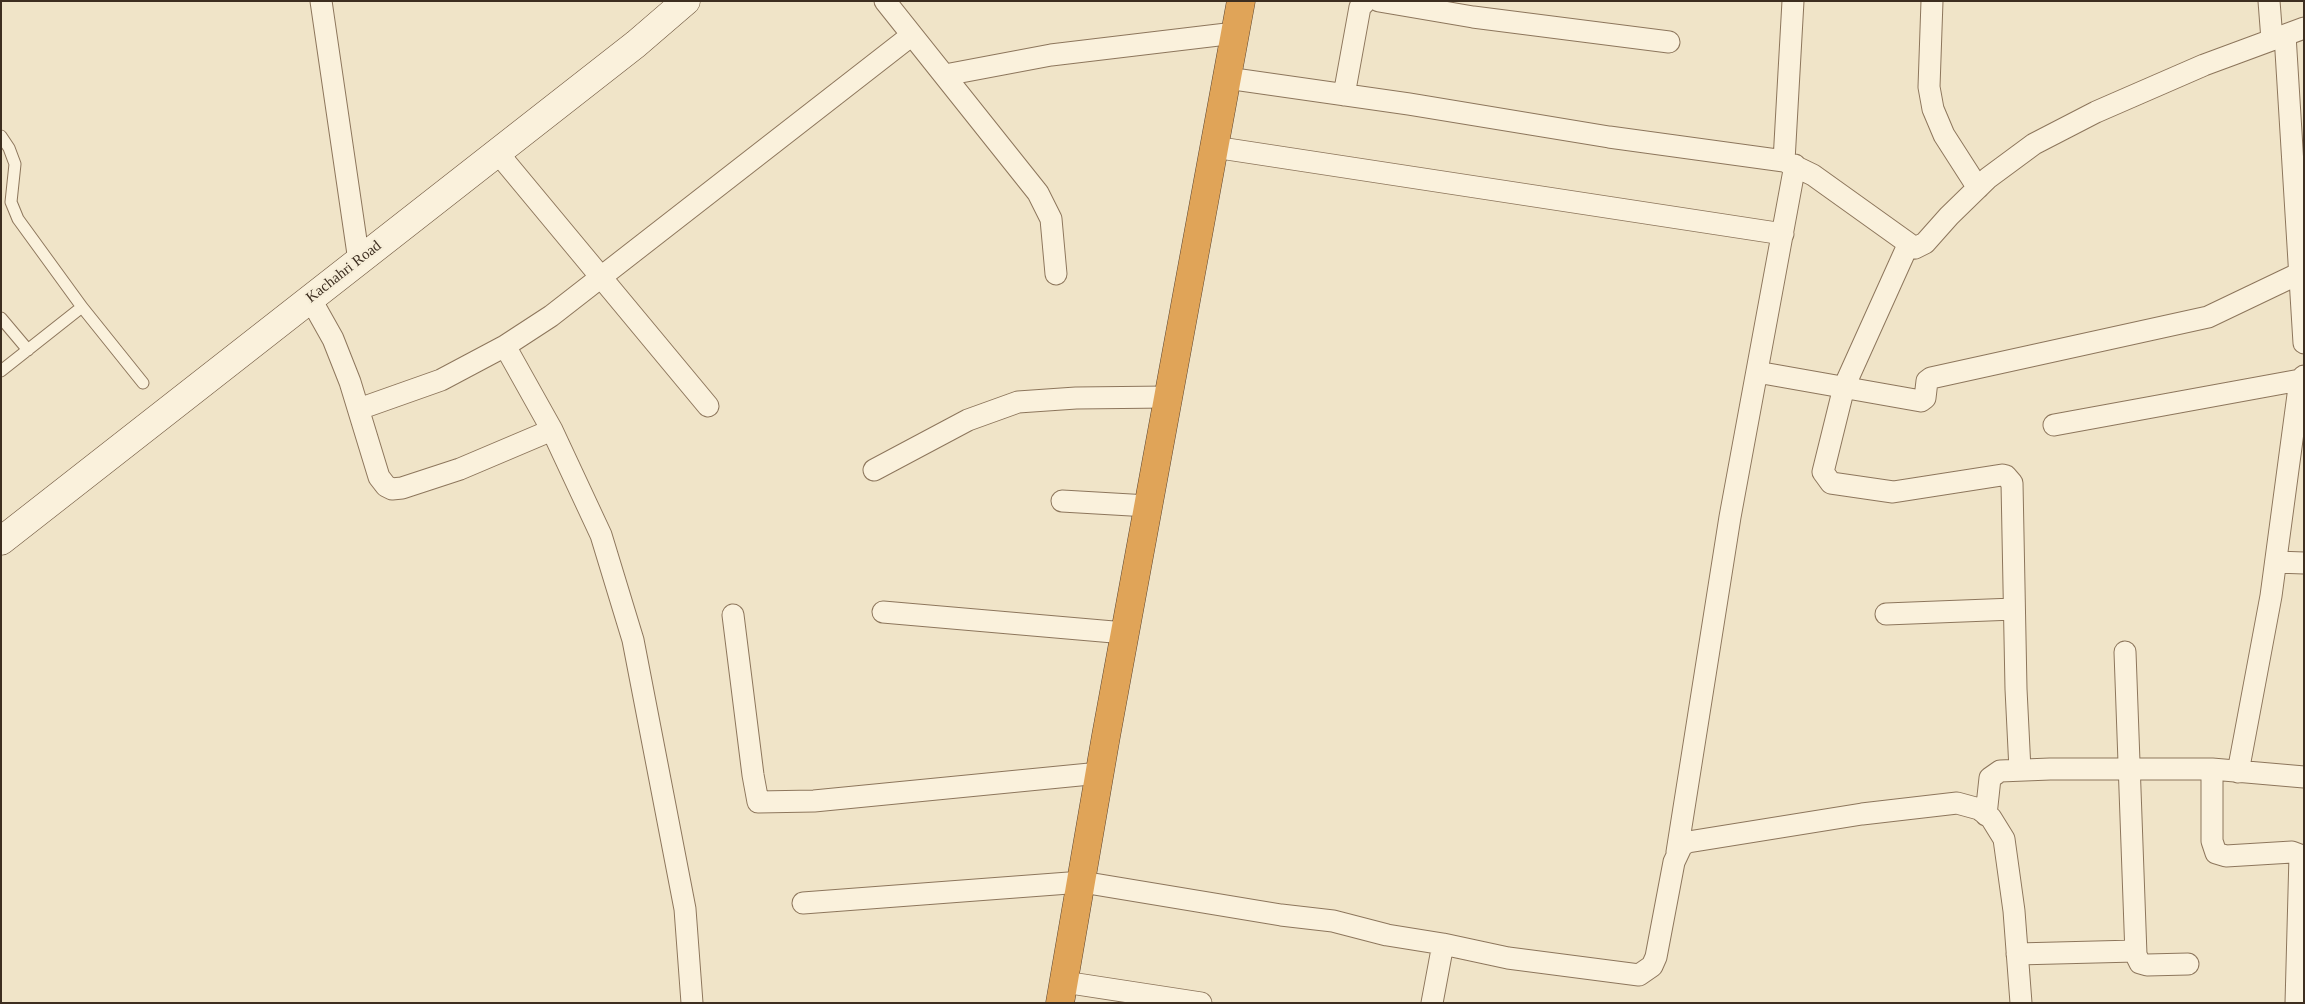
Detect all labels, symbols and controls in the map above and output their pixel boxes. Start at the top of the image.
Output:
street label: Kachahri Road [303,237,385,307]

